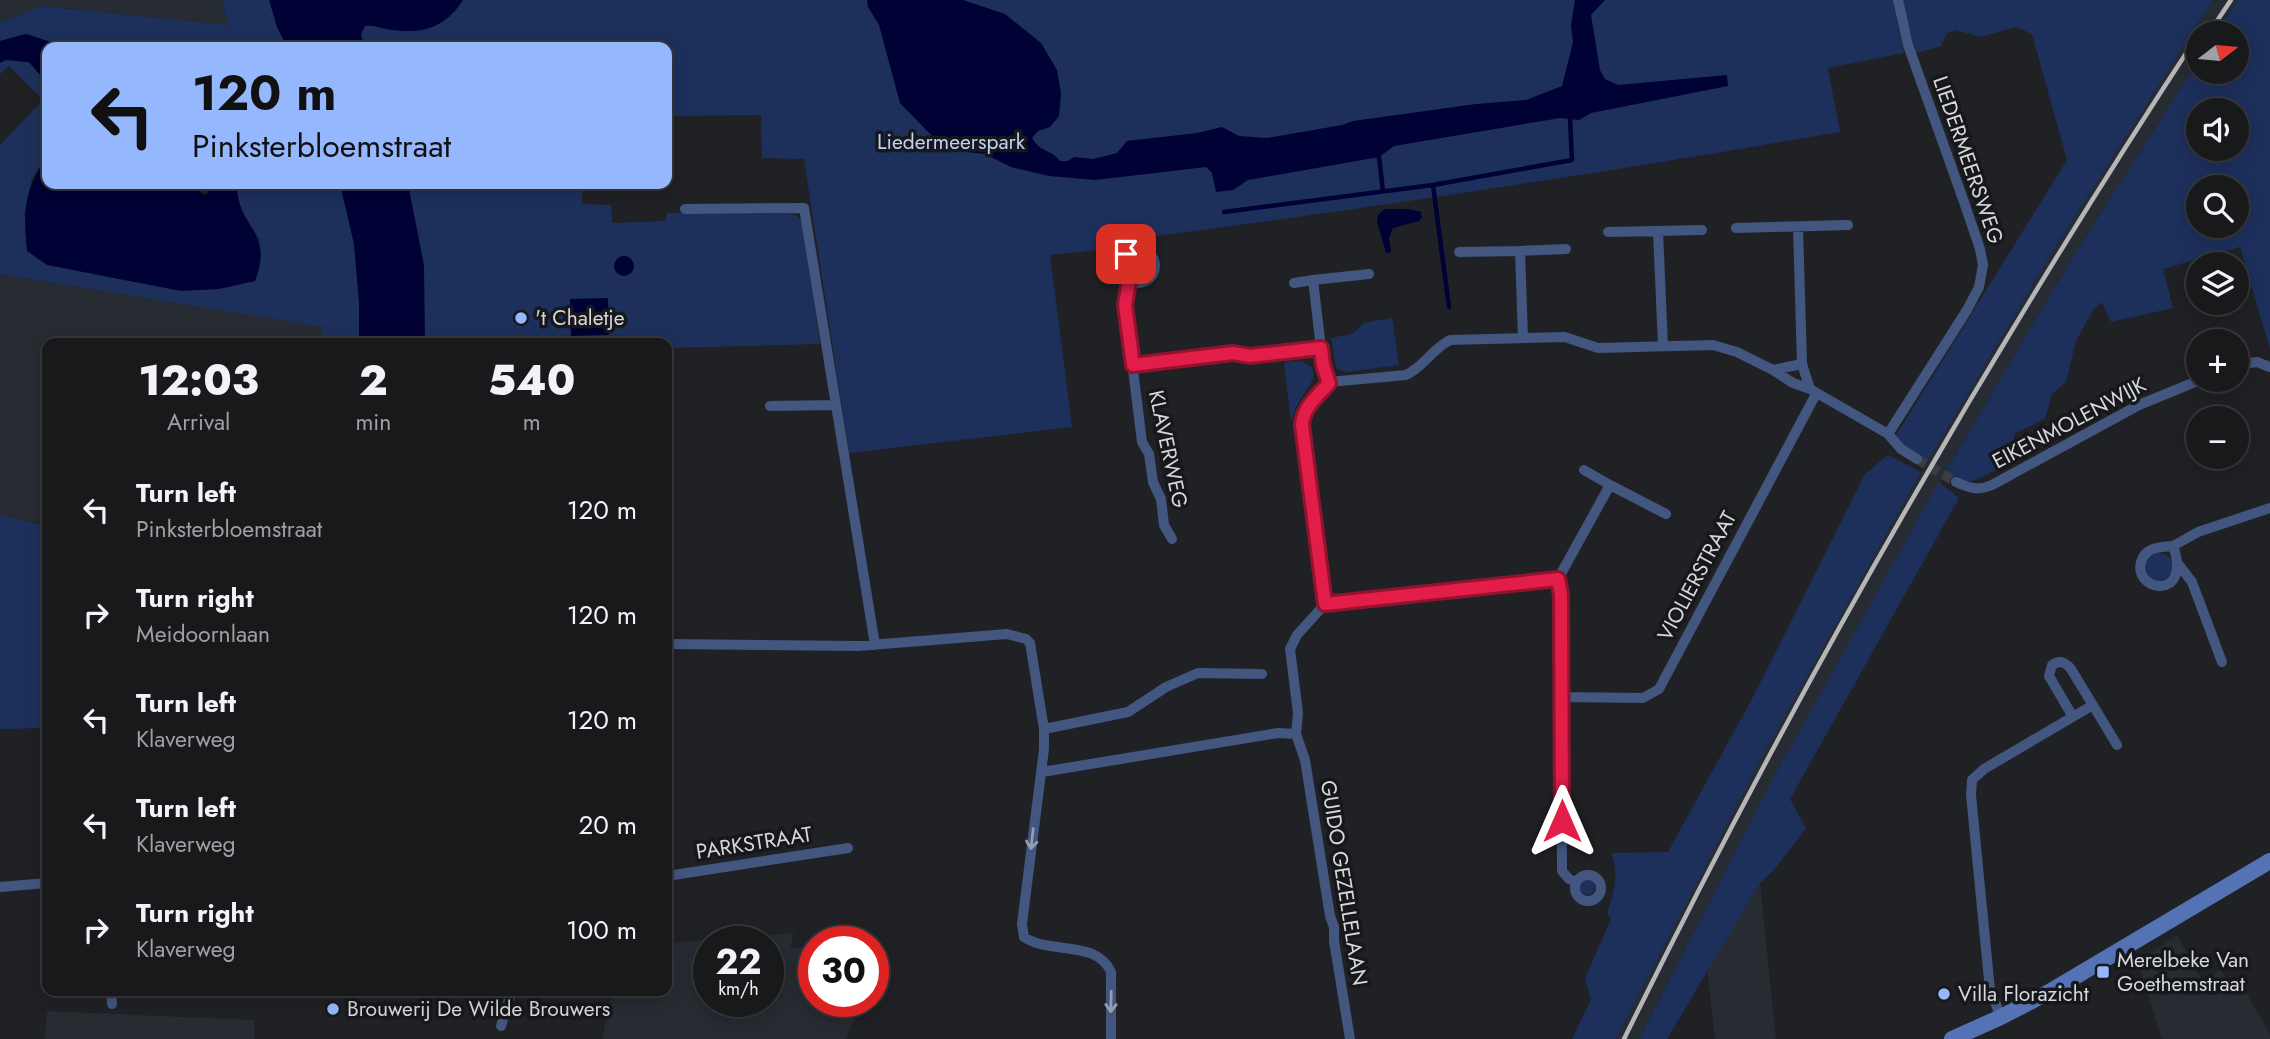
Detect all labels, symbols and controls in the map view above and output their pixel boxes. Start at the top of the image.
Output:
north arrow [2186,21,2249,84]
map controls [2186,21,2249,469]
text: 120 m [192,58,336,128]
icon: left [77,70,168,161]
street label: LIEDERMEERSWEG [1925,72,2011,248]
button: sound [2186,98,2249,161]
text: Pinksterbloemstraat [192,123,451,169]
park label: Liedermeerspark [877,127,1026,157]
button: search [2186,175,2249,238]
pin [1096,224,1156,284]
icon: arrive [1107,235,1145,273]
button: layers [2186,252,2249,315]
place label: 't Chaletje [535,303,625,333]
marker: 't Chaletje [513,310,529,326]
button: + [2186,329,2249,392]
text: 12:03 [139,350,259,411]
text: 2 [359,350,388,411]
text: 540 [488,350,575,411]
street label: EIKENMOLENWIJK [1987,370,2151,476]
street label: KLAVERWEG [1141,387,1195,511]
text: Arrival [167,405,230,439]
text: min [355,405,391,439]
text: m [523,405,541,439]
button: − [2186,406,2249,469]
text: Turn left [136,474,236,512]
icon: left [77,491,115,529]
text: 120 m [567,491,637,529]
street label: VIOLIERSTRAAT [1650,506,1744,646]
text: Pinksterbloemstraat [136,512,322,546]
text: Turn right [136,579,254,617]
icon: right [77,596,115,634]
text: 120 m [567,596,637,634]
text: Meidoornlaan [136,617,270,651]
text: Turn left [136,684,236,722]
icon: left [77,701,115,739]
text: 120 m [567,701,637,739]
text: Klaverweg [136,722,236,756]
street label: GUIDO GEZELLELAAN [1313,778,1375,988]
position arrow [1525,784,1599,858]
text: Turn left [136,789,236,827]
icon: left [77,806,115,844]
text: 20 m [579,806,637,844]
street label: PARKSTRAAT [694,819,814,867]
text: Klaverweg [136,827,236,861]
one-way arrow [1026,827,1039,850]
text: Turn right [136,894,254,932]
icon: right [77,911,115,949]
text: 100 m [566,911,637,949]
speed limit sign: 30 [798,926,889,1017]
text: Klaverweg [136,932,236,966]
text: 22 [716,937,761,987]
place label: Merelbeke Van Goethemstraat [2117,945,2249,999]
marker: Merelbeke Van Goethemstraat [2095,964,2111,980]
text: km/h [718,976,759,1002]
place label: Villa Florazicht [1958,979,2089,1009]
marker: Villa Florazicht [1936,986,1952,1002]
one-way arrow [1104,990,1118,1013]
place label: Brouwerij De Wilde Brouwers [347,994,610,1024]
marker: Brouwerij De Wilde Brouwers [325,1001,341,1017]

